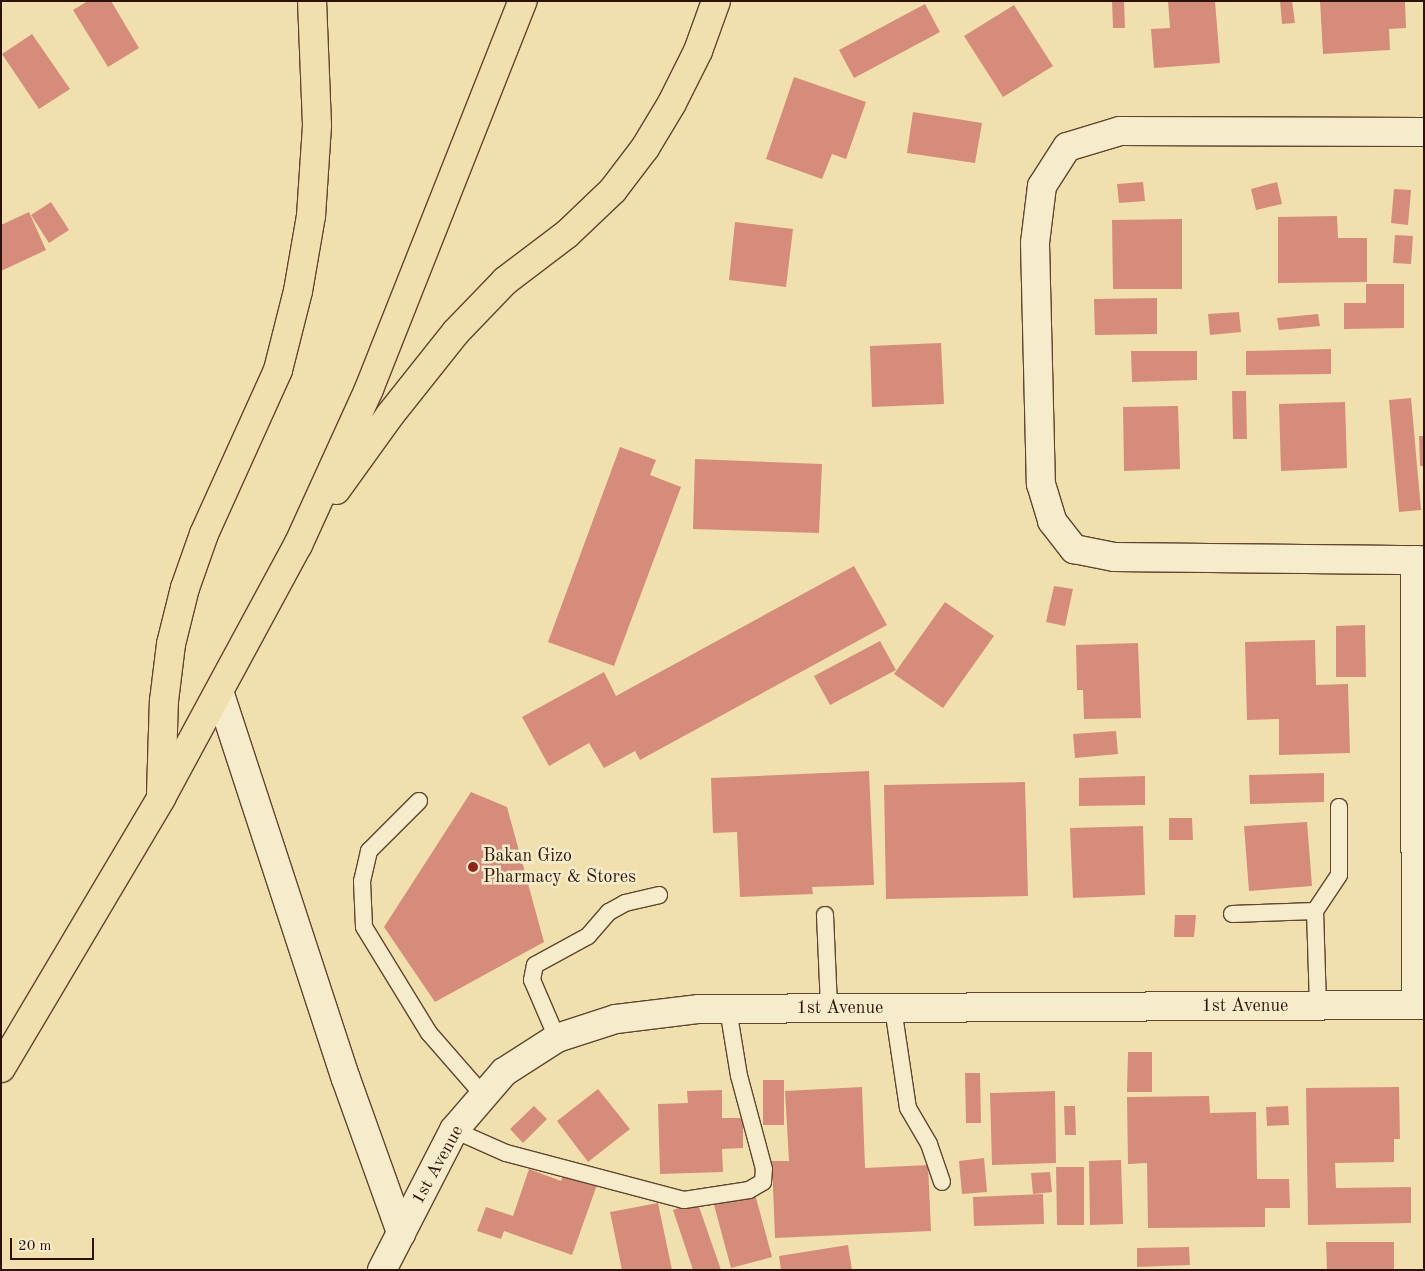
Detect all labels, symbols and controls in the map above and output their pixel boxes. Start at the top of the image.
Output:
place label: Bakan Gizo Pharmacy & Stores [483,846,636,889]
marker: Bakan Gizo Pharmacy & Stores [467,861,479,873]
street label: 1st Avenue [1202,995,1288,1017]
street label: 1st Avenue [797,997,883,1019]
street label: 1st Avenue [408,1122,468,1208]
scale bar [12,1228,96,1260]
text: 20 m [18,1239,52,1254]

